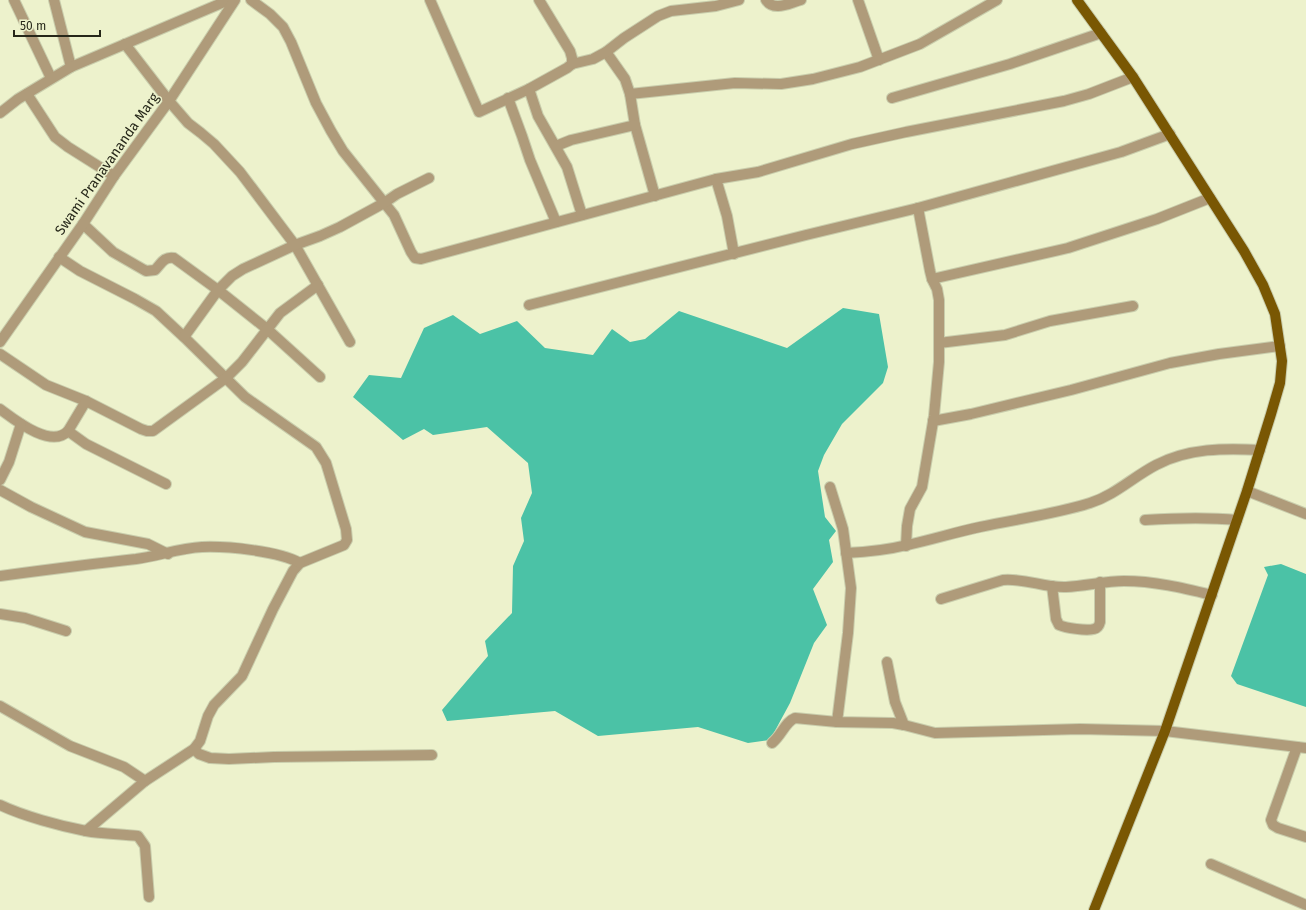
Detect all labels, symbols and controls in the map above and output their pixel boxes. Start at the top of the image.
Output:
scale bar [14,12,100,38]
text: 50 m [20,19,46,33]
street label: Swami Pranavananda Marg [51,89,163,238]

